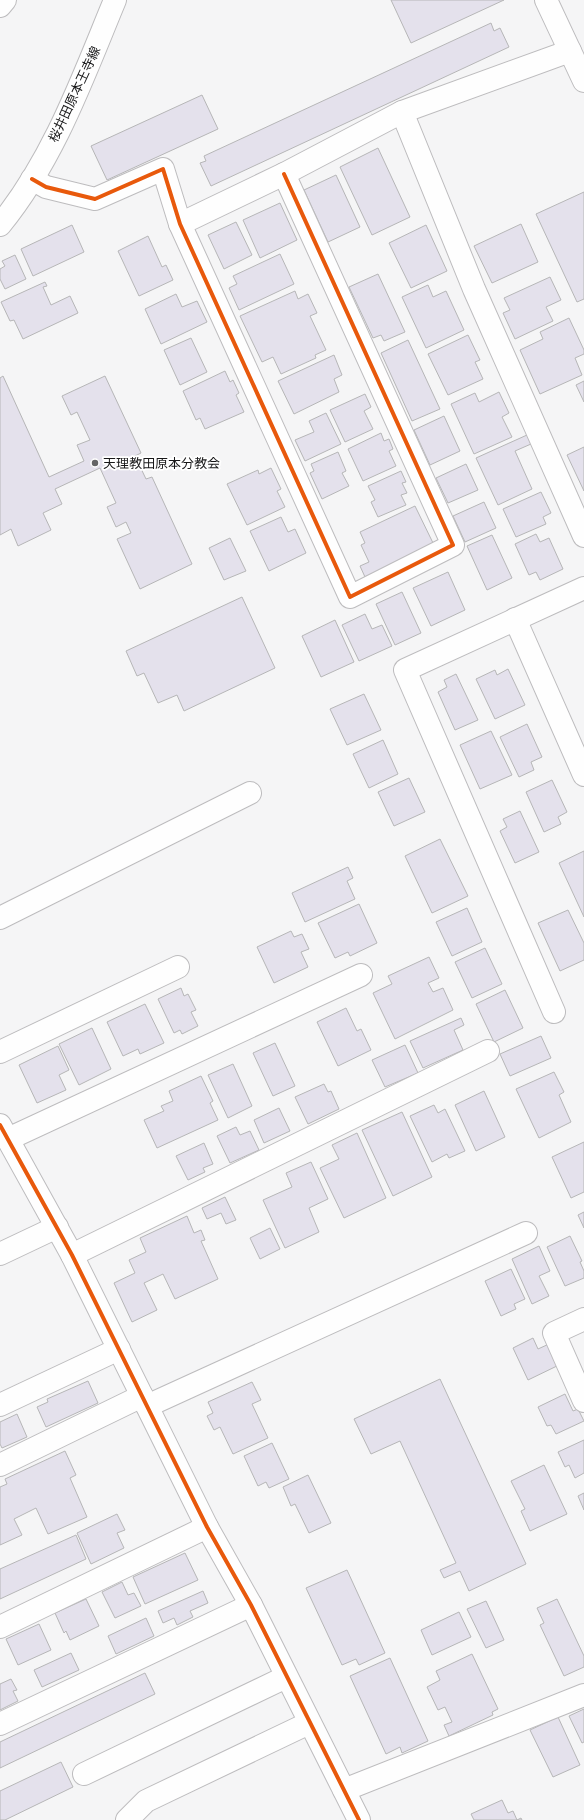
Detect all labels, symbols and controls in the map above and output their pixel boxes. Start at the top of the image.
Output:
street label: 桜井田原本王寺線 [46,44,103,145]
place label: 天理教田原本分教会 [103,456,220,471]
marker: 天理教田原本分教会 [90,458,100,468]

